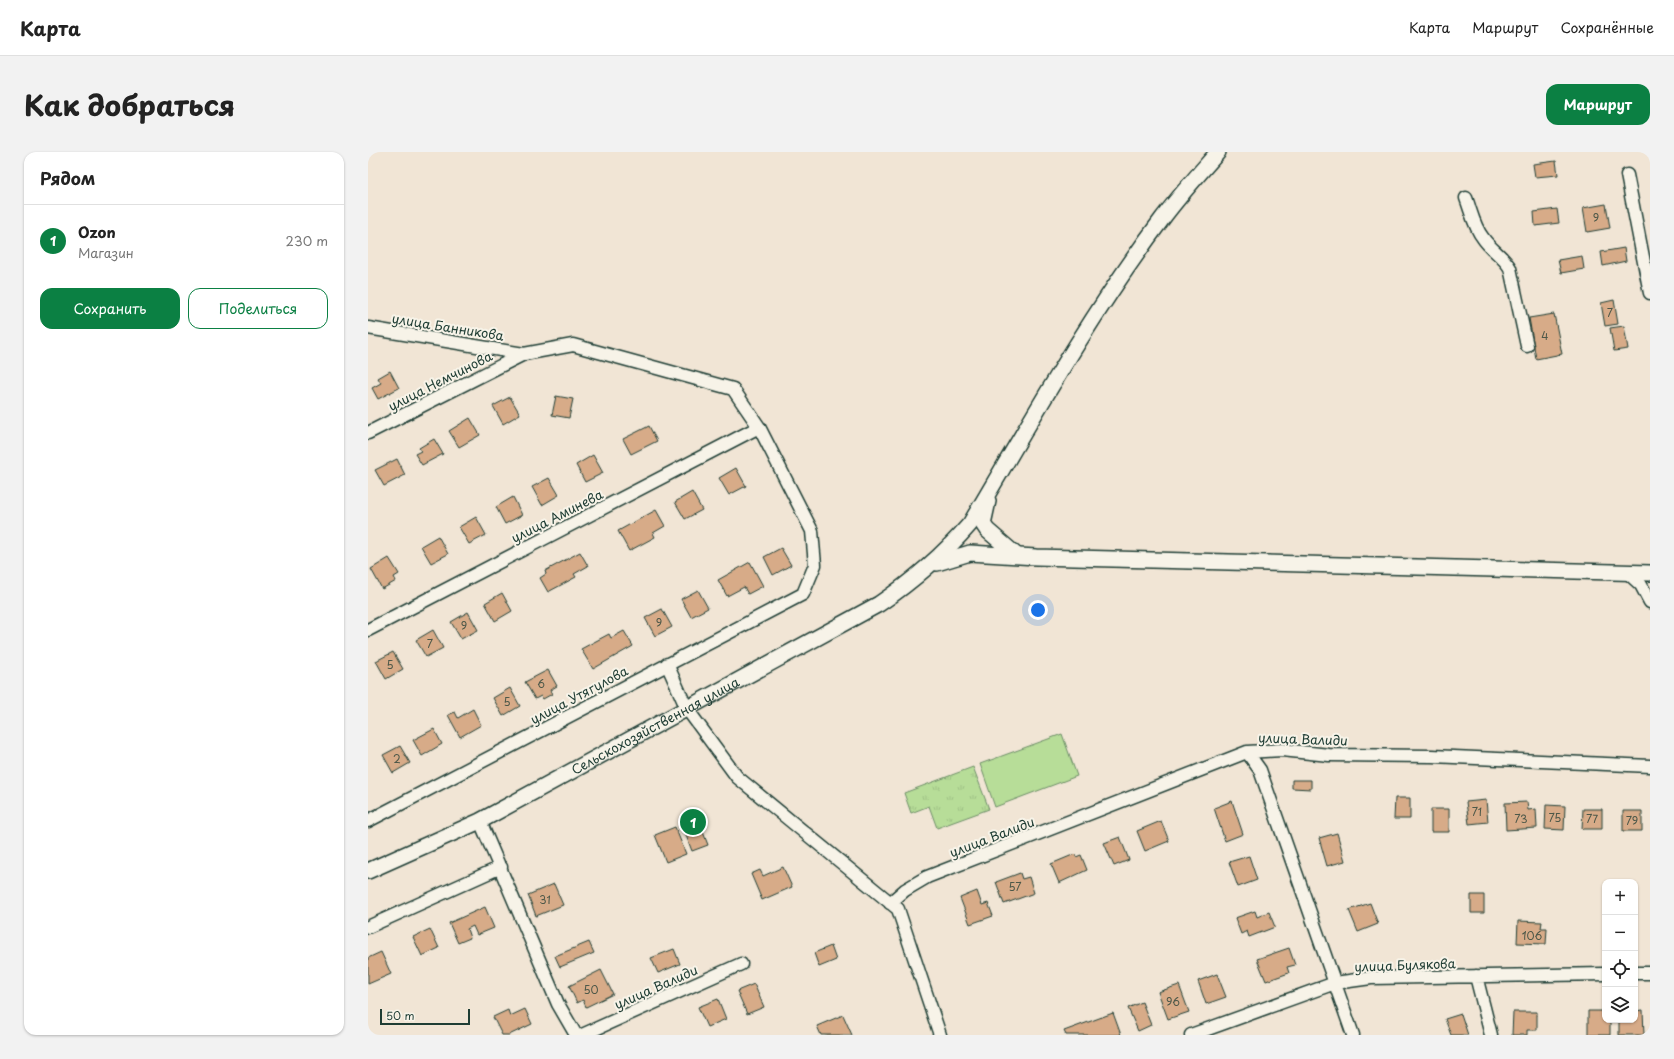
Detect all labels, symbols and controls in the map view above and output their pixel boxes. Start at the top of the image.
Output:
text: Карта [20,14,81,42]
text: Карта [1409,17,1450,38]
text: Маршрут [1472,17,1538,38]
text: Сохранённые [1560,17,1654,38]
text: Как добраться [24,83,235,126]
button: Маршрут [1546,84,1650,125]
text: Рядом [40,165,95,191]
house number: 9 [1593,209,1599,226]
text: Ozon [78,220,116,243]
text: 1 [50,231,56,250]
text: 230 m [286,231,328,250]
text: Магазин [78,243,134,262]
button: Сохранить [40,288,180,329]
button: Поделиться [188,288,328,329]
house number: 7 [1607,304,1613,321]
street label: улица Банникова [391,308,506,345]
house number: 4 [1541,327,1549,344]
street label: улица Немчинова [384,346,496,415]
street label: улица Аминева [508,484,607,547]
your location [1028,600,1048,620]
house number: 9 [656,614,662,631]
house number: 9 [461,617,467,634]
house number: 7 [427,635,433,652]
house number: 5 [386,656,394,673]
street label: улица Утягулова [526,660,632,728]
street label: Сельскохозяйственная улица [567,672,743,779]
house number: 6 [537,675,545,692]
house number: 5 [503,693,511,710]
street label: улица Валиди [1258,727,1348,750]
house number: 2 [393,750,401,767]
house number: 71 [1472,803,1482,820]
pin: 1 [680,807,706,837]
house number: 75 [1549,809,1561,826]
house number: 73 [1514,810,1528,827]
house number: 77 [1586,810,1598,827]
street label: улица Валиди [946,812,1037,861]
house number: 79 [1626,812,1638,829]
house number: 57 [1008,878,1022,895]
map controls [1602,879,1638,1023]
button: + [1602,879,1638,915]
house number: 31 [539,891,551,908]
button: − [1602,915,1638,951]
house number: 106 [1522,927,1543,944]
button: locate [1602,951,1638,987]
street label: улица Булякова [1354,953,1457,976]
street label: улица Валиди [611,960,701,1013]
house number: 50 [583,981,599,998]
button: layers [1602,987,1638,1023]
house number: 96 [1166,993,1180,1010]
scale bar [380,1007,470,1026]
text: 50 m [386,1007,415,1024]

